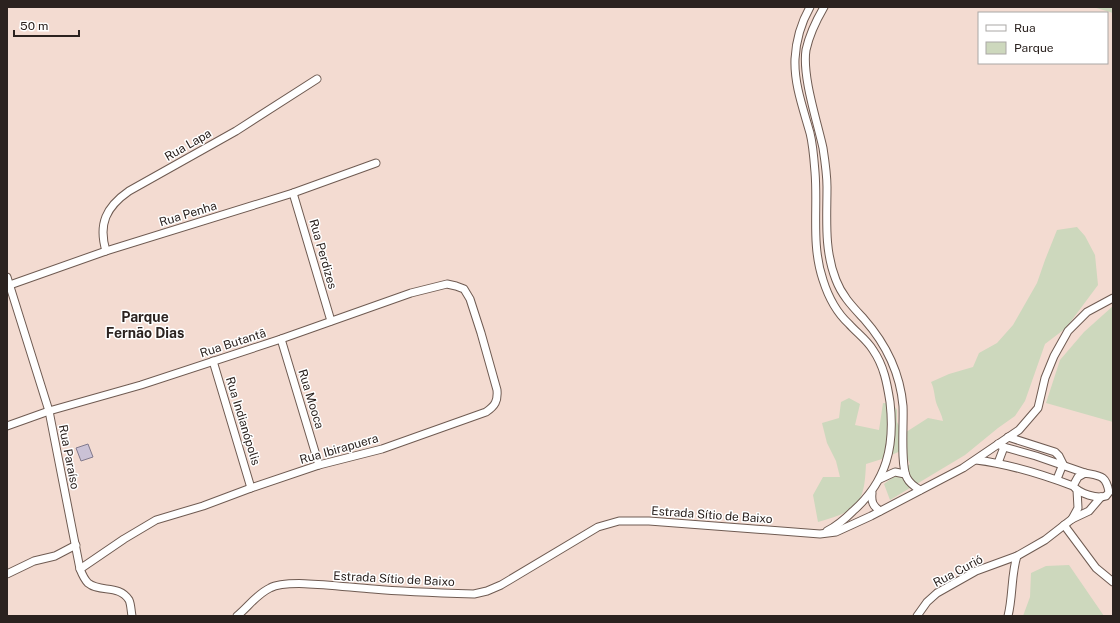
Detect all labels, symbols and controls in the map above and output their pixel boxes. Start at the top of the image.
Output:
scale bar [14,12,79,38]
legend [978,12,1108,64]
text: 50 m [20,19,48,33]
text: Rua [1014,21,1036,35]
text: Parque [1014,41,1054,55]
street label: Rua Lapa [162,126,214,164]
street label: Rua Penha [158,199,218,229]
street label: Rua Perdizes [306,217,340,291]
district label: Parque Fernão Dias [106,309,184,341]
street label: Rua Butantã [198,326,268,360]
street label: Rua Mooca [295,367,327,431]
street label: Rua Indianópolis [223,375,263,467]
street label: Rua Paraíso [56,423,82,491]
street label: Rua Ibirapuera [298,431,380,467]
street label: Estrada Sítio de Baixo [651,504,773,526]
street label: Rua Curió [931,552,985,590]
street label: Estrada Sítio de Baixo [333,569,455,589]

